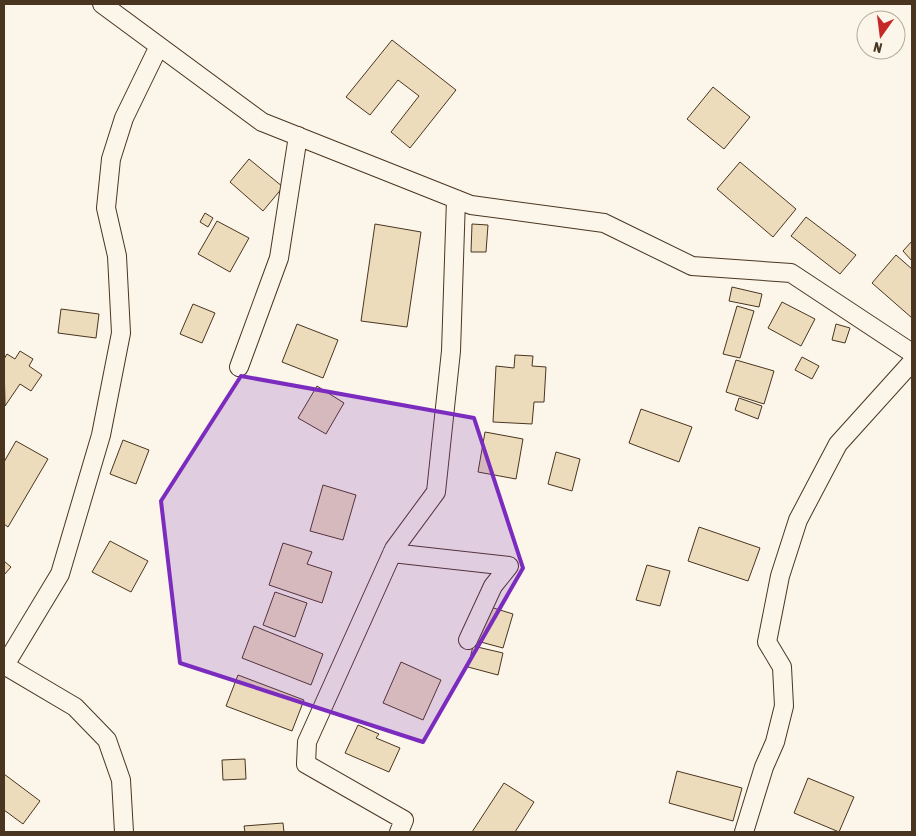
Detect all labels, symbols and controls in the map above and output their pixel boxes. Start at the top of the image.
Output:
north arrow [856,10,906,60]
text: N [872,39,884,56]

